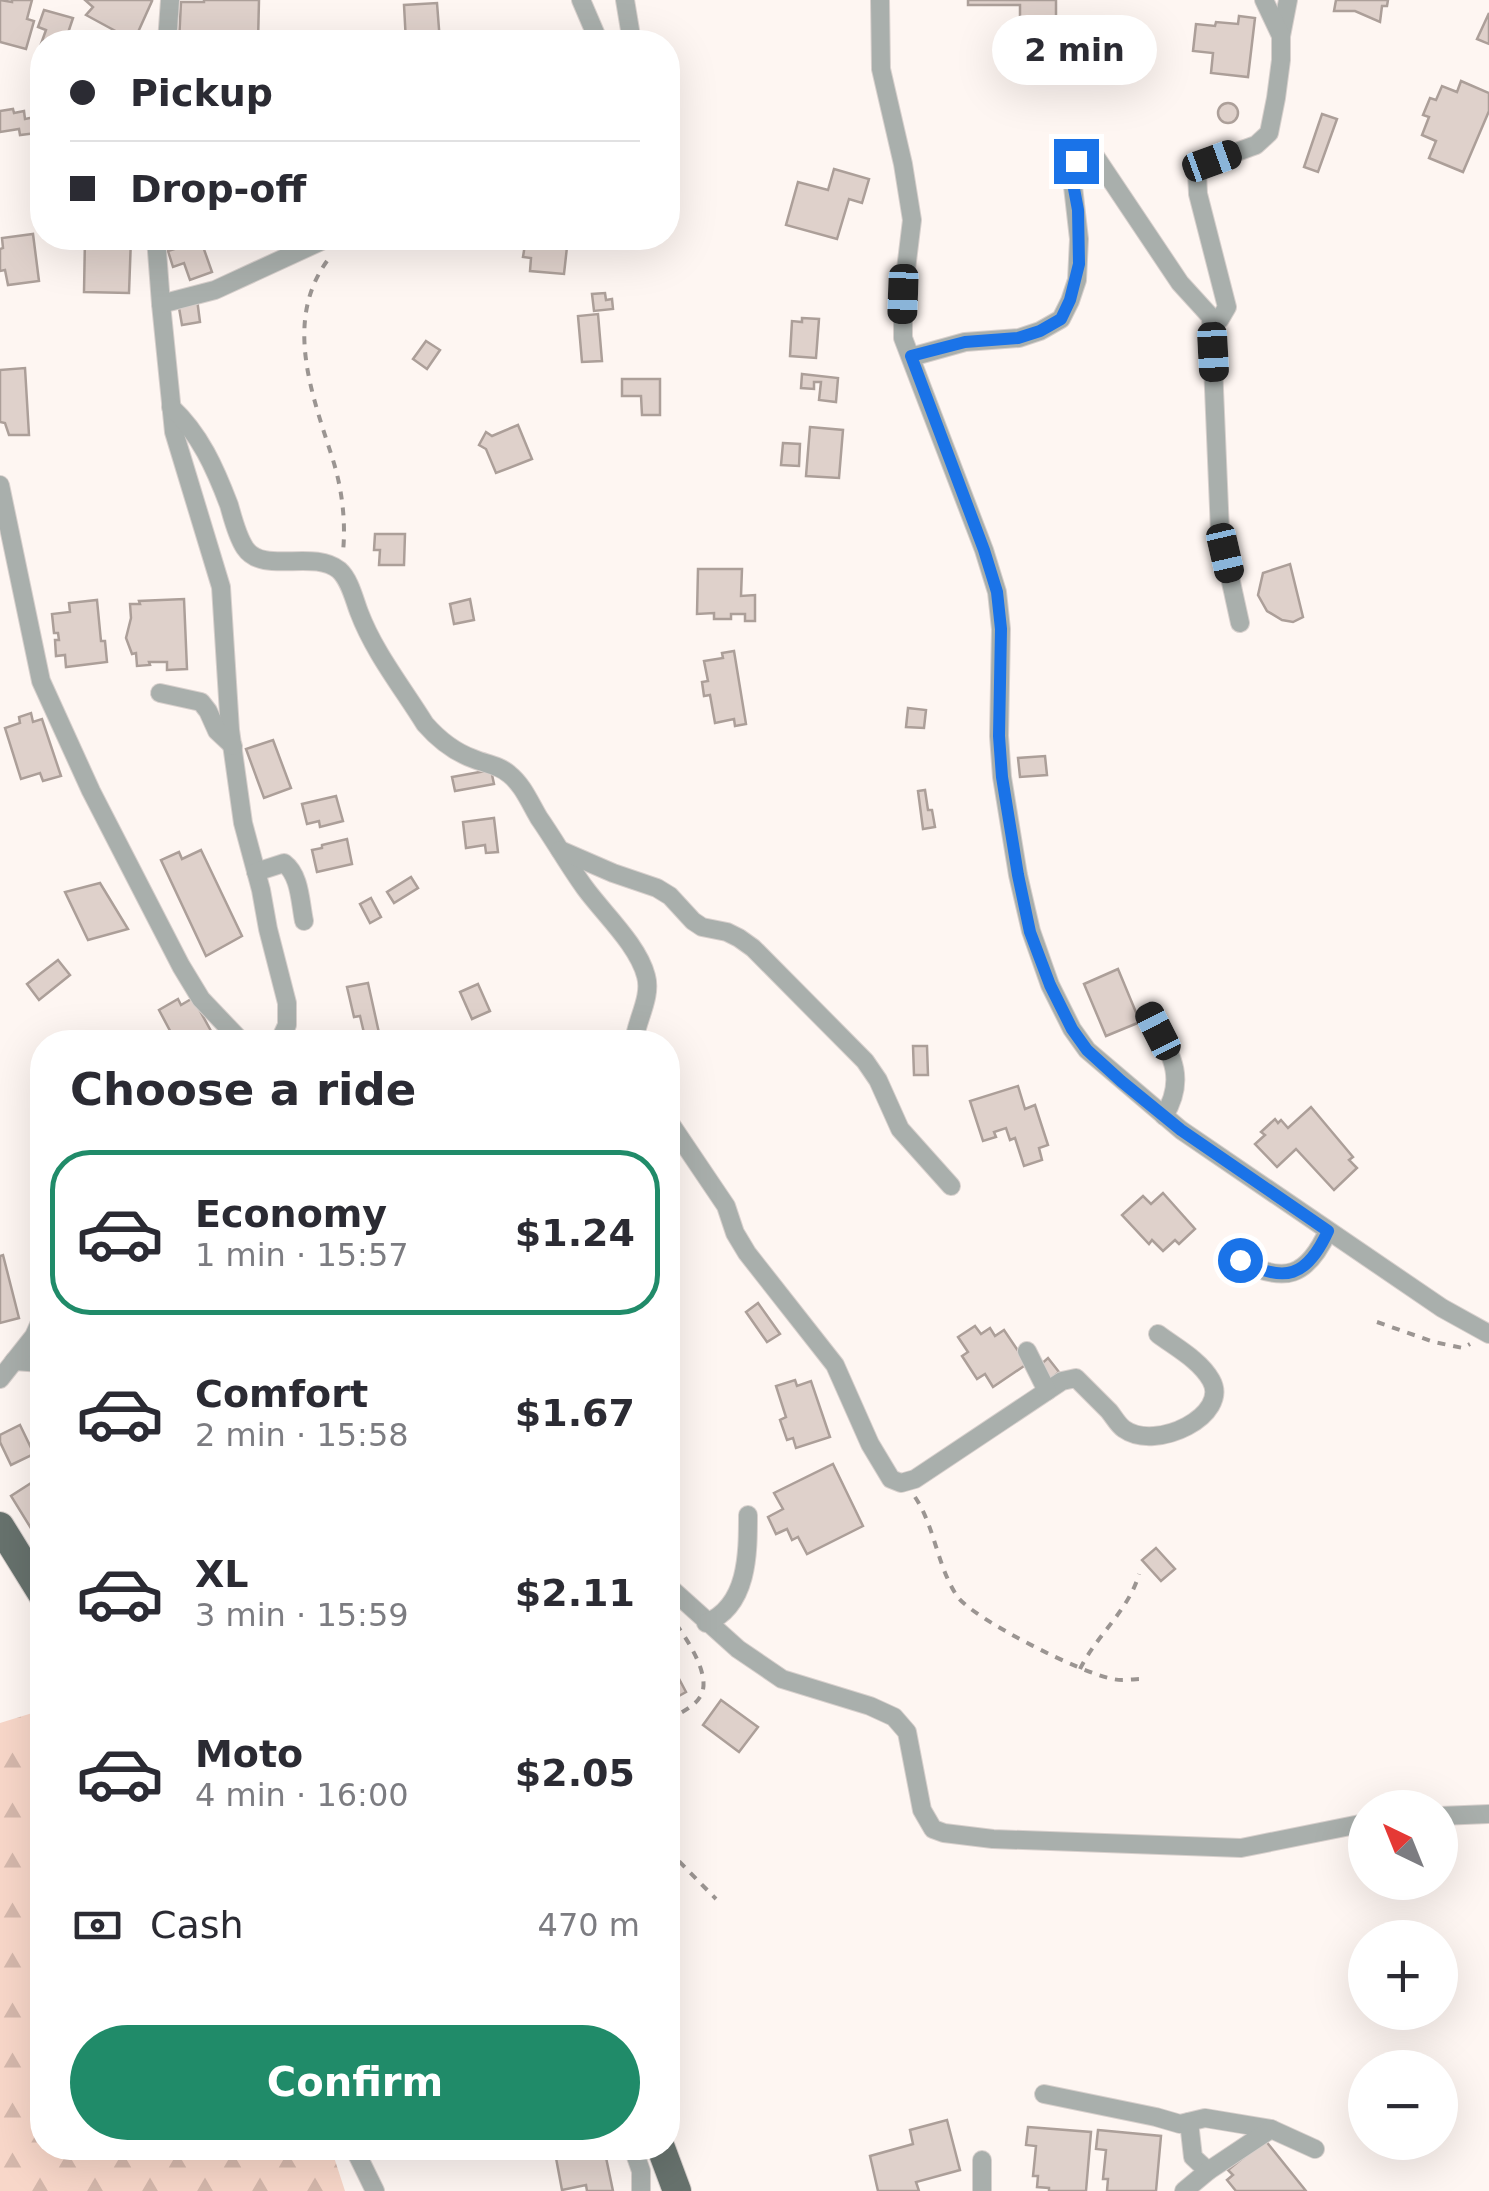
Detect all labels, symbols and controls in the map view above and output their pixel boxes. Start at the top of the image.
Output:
callout: 2 min [994,16,1158,86]
text: 2 min [1024,31,1125,69]
text: Pickup [130,71,273,115]
car [1179,137,1245,185]
route end [1054,139,1099,184]
text: Drop-off [130,167,306,211]
car [887,263,919,325]
car [1196,321,1230,383]
car [1204,520,1246,586]
car [1131,997,1185,1065]
text: Choose a ride [70,1063,416,1116]
icon: car [75,1188,165,1278]
text: Economy [195,1192,387,1236]
text: $1.24 [515,1211,635,1255]
text: 1 min · 15:57 [195,1236,409,1274]
route start [1218,1238,1263,1283]
icon: car [75,1368,165,1458]
text: Comfort [195,1372,368,1416]
text: $1.67 [515,1391,635,1435]
text: 2 min · 15:58 [195,1416,409,1454]
icon: car [75,1548,165,1638]
text: XL [195,1552,249,1596]
text: $2.11 [515,1571,635,1615]
text: 3 min · 15:59 [195,1596,409,1634]
icon: car [75,1728,165,1818]
text: Moto [195,1732,303,1776]
text: $2.05 [515,1751,635,1795]
text: 4 min · 16:00 [195,1776,409,1814]
north arrow [1348,1790,1458,1900]
map controls [1348,1790,1458,2160]
icon: cash [70,1898,125,1953]
text: Cash [150,1903,244,1947]
text: 470 m [538,1906,640,1944]
button: + [1348,1920,1458,2030]
button: Confirm [70,2025,640,2140]
button: − [1348,2050,1458,2160]

